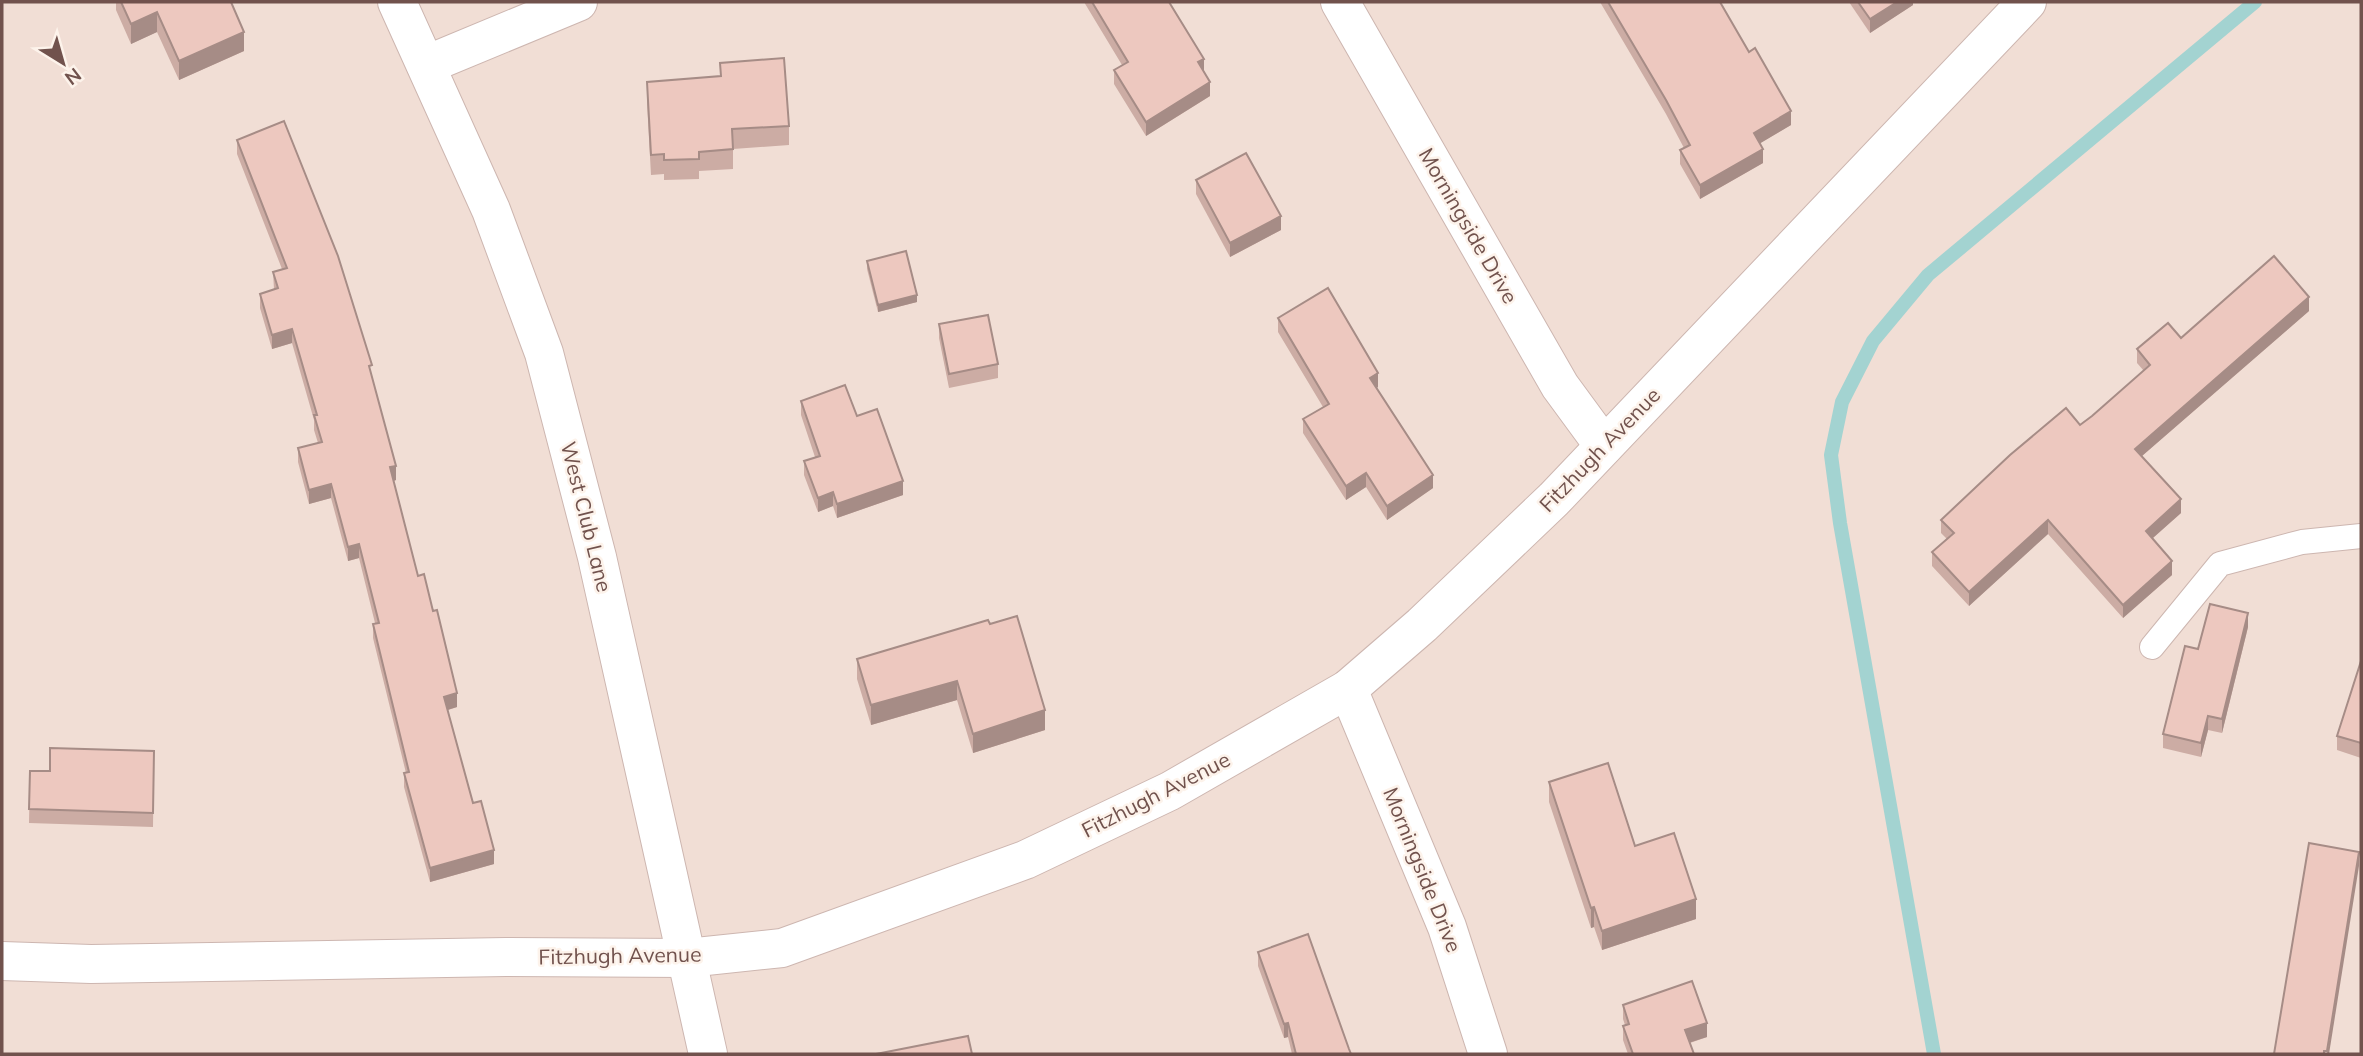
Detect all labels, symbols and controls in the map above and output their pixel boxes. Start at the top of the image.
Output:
north arrow [28,28,98,98]
text: N [60,63,86,90]
street label: Morningside Drive [1414,143,1524,308]
street label: Fitzhugh Avenue [1533,382,1665,517]
street label: West Club Lane [556,439,618,595]
street label: Fitzhugh Avenue [1077,746,1234,843]
street label: Morningside Drive [1378,783,1468,956]
street label: Fitzhugh Avenue [538,941,702,969]

